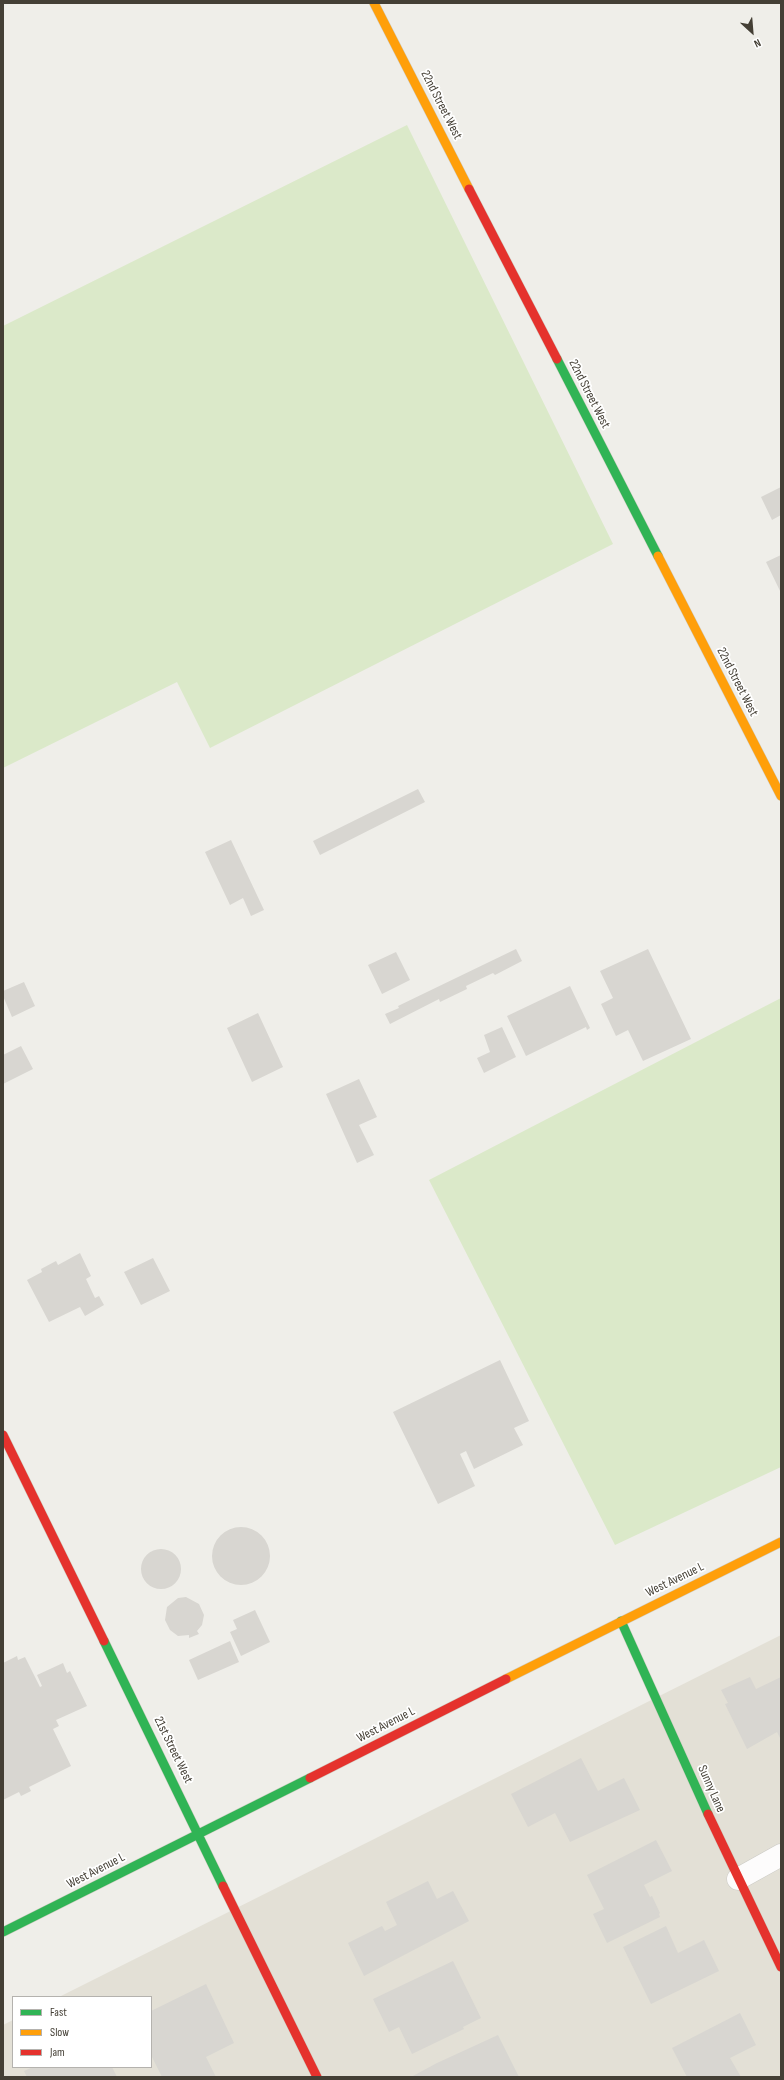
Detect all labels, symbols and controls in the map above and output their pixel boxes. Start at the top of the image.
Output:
north arrow [732,12,772,52]
text: N [752,36,763,50]
street label: 22nd Street West [417,68,465,142]
street label: 22nd Street West [565,357,613,431]
street label: 22nd Street West [713,645,761,719]
street label: West Avenue L [643,1559,707,1601]
street label: West Avenue L [354,1704,418,1746]
street label: 21st Street West [150,1714,196,1786]
street label: Sunny Lane [694,1763,728,1815]
street label: West Avenue L [64,1850,128,1892]
legend [12,1996,152,2068]
text: Fast [50,2005,67,2020]
text: Slow [50,2025,69,2040]
text: Jam [50,2045,65,2060]

